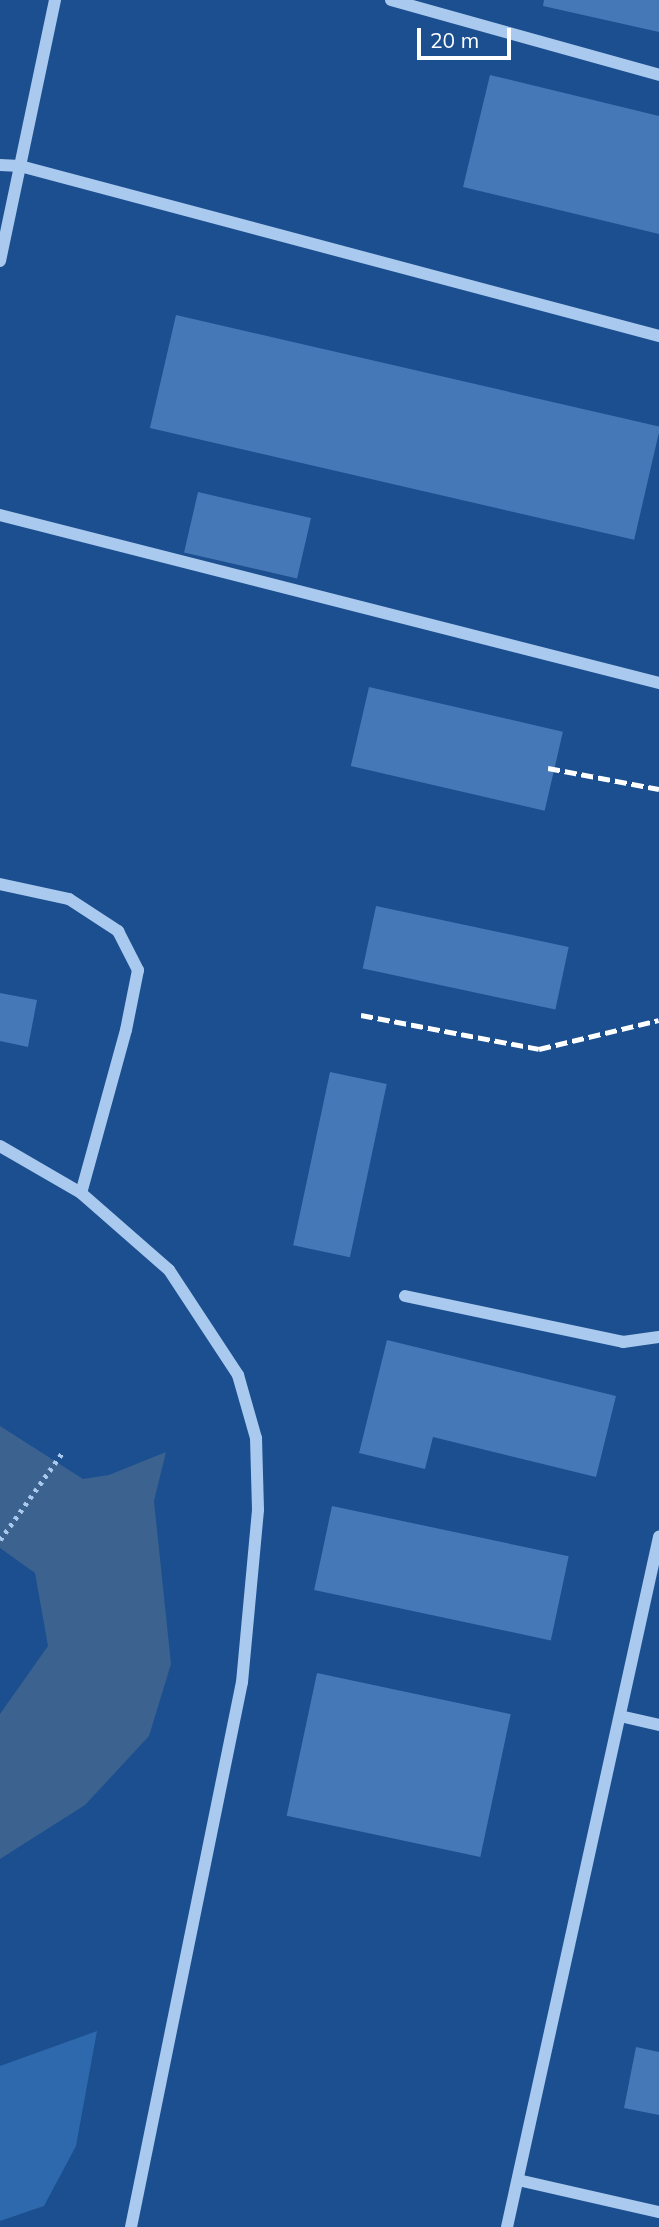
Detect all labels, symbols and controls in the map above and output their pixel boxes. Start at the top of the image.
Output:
scale bar [421,14,516,58]
text: 20 m [430,27,479,53]

